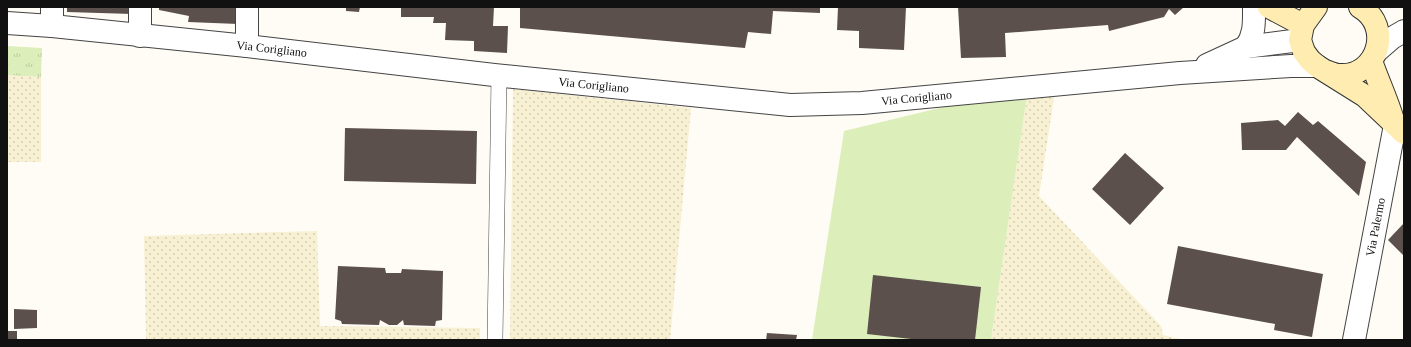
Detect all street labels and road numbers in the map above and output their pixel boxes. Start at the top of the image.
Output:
street label: Via Corigliano [236,38,308,60]
street label: Via Corigliano [558,75,630,96]
street label: Via Corigliano [880,88,952,108]
street label: Via Palermo [1363,196,1388,258]

